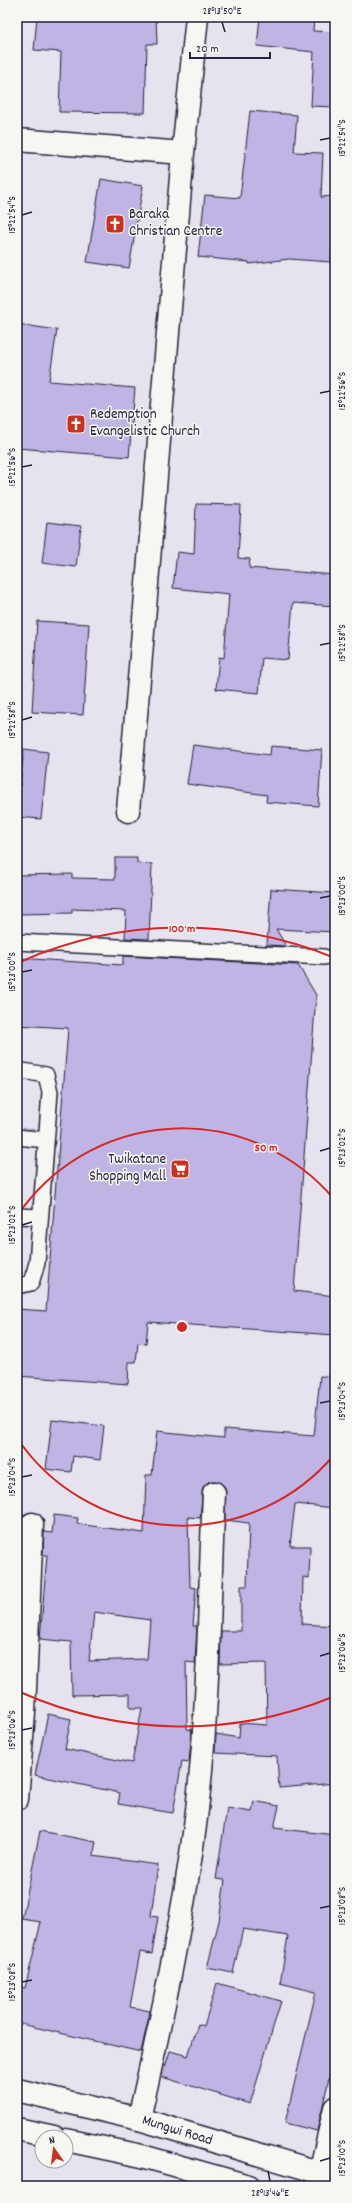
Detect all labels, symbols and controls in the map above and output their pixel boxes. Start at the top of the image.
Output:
text: 28°13'50"E [203,5,242,19]
scale bar [190,34,270,60]
text: 20 m [196,41,219,58]
text: 15°22'54"S [336,119,350,157]
text: 15°22'54"S [6,196,20,234]
place label: Baraka Christian Centre [129,204,223,243]
church icon: Baraka Christian Centre [104,213,126,235]
text: 15°22'56"S [336,372,350,410]
place label: Redemption Evangelistic Church [90,404,200,443]
church icon: Redemption Evangelistic Church [65,413,87,435]
text: 15°22'56"S [6,448,20,486]
text: 15°22'58"S [336,624,350,662]
text: 15°22'58"S [6,701,20,739]
text: 15°23'00"S [336,876,350,916]
text: 100 m [169,921,195,938]
text: 15°23'00"S [6,952,20,992]
text: 15°23'02"S [336,1129,350,1167]
text: 50 m [254,1140,278,1157]
place label: Twikatane Shopping Mall [89,1149,166,1188]
supermarket icon: Twikatane Shopping Mall [169,1158,191,1180]
text: 15°23'02"S [6,1206,20,1244]
centre of rings [175,1320,189,1334]
text: 15°23'04"S [336,1382,350,1420]
text: 15°23'04"S [6,1458,20,1496]
text: 15°23'06"S [336,1633,350,1673]
text: 15°23'06"S [6,1710,20,1750]
text: 15°23'08"S [336,1887,350,1925]
text: 15°23'08"S [6,1963,20,2001]
street label: Mungwi Road [139,2110,215,2152]
north arrow [34,2129,74,2169]
text: N [47,2133,57,2150]
text: 15°23'10"S [336,2140,350,2176]
text: 28°13'46"E [251,2187,289,2201]

